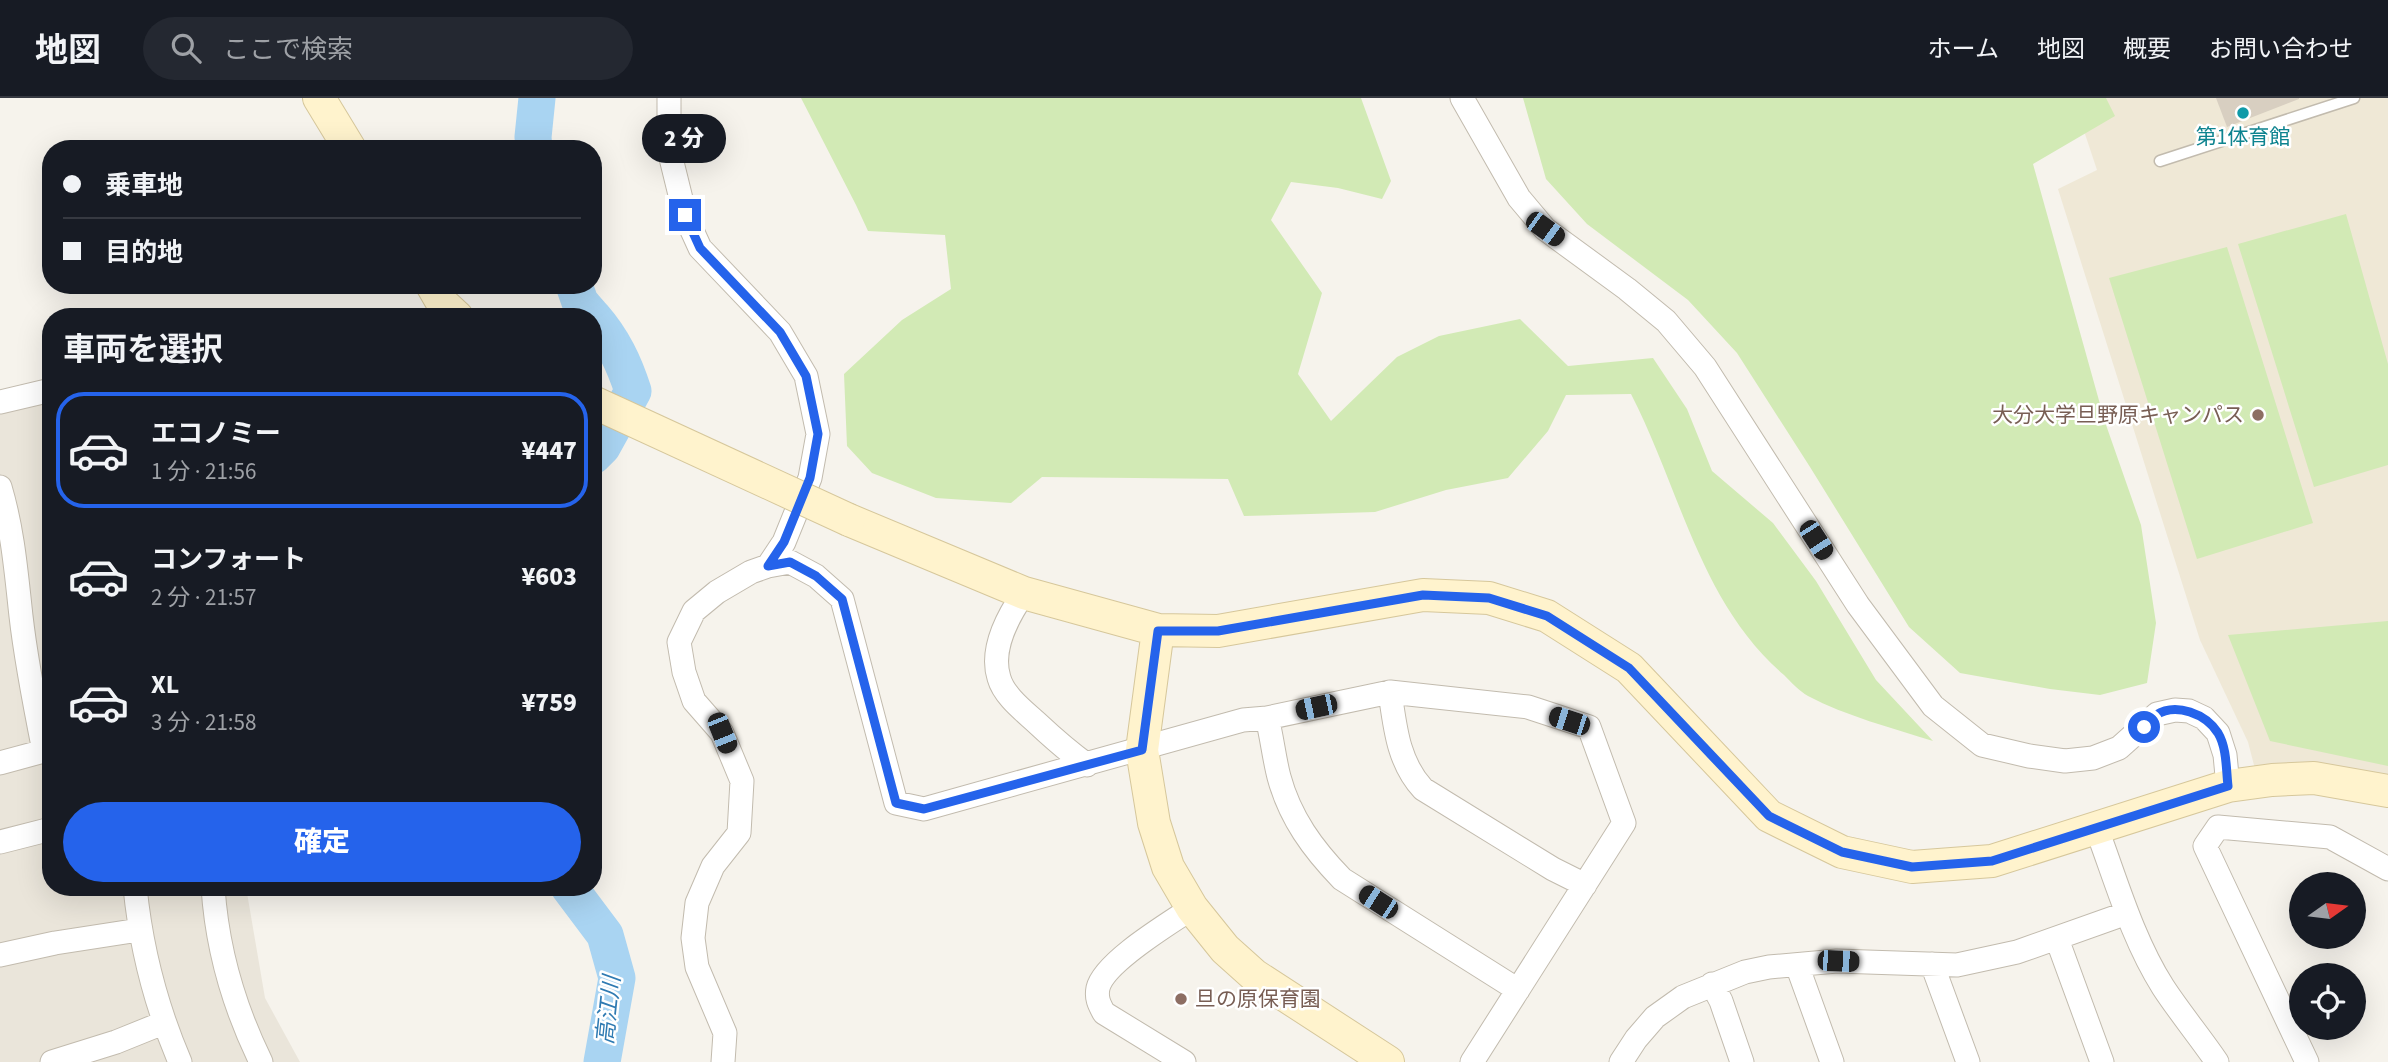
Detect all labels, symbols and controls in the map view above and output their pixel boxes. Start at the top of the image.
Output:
search box [143,17,633,80]
text: 地図 [35,27,101,74]
icon: search [167,29,205,67]
text: ここで検索 [223,31,353,68]
text: ホーム [1928,32,1999,67]
text: 地図 [2037,32,2085,67]
text: 概要 [2123,32,2171,67]
text: お問い合わせ [2209,32,2353,67]
marker: 第1体育館 [2235,105,2251,121]
callout: 2 分 [643,114,727,162]
text: 2 分 [664,122,704,155]
place label: 第1体育館 [2196,122,2290,152]
text: 乗車地 [105,167,183,204]
route end [669,199,701,231]
car [1522,208,1569,250]
text: 目的地 [105,234,183,271]
text: 車両を選択 [63,327,223,373]
place label: 大分大学旦野原キャンパス [1992,400,2244,430]
marker: 大分大学旦野原キャンパス [2250,407,2266,423]
text: エコノミー [151,415,281,452]
icon: car [67,419,130,482]
text: ¥447 [521,432,577,469]
text: 1 分 · 21:56 [151,455,256,488]
car [1796,517,1837,563]
text: コンフォート [151,541,306,578]
icon: car [67,545,130,608]
text: ¥603 [521,558,577,595]
text: 2 分 · 21:57 [151,581,256,614]
text: XL [151,666,179,703]
icon: car [67,671,130,734]
text: ¥759 [521,684,577,721]
car [1294,692,1339,722]
car [1546,705,1593,737]
text: 3 分 · 21:58 [151,706,256,739]
car [705,710,740,756]
route start [2128,711,2160,743]
button: 確定 [63,802,581,882]
north arrow [2289,872,2366,948]
map controls [2289,872,2366,1040]
car [1355,882,1402,922]
car [1817,950,1860,972]
button: locate [2289,963,2366,1040]
water label: 高江川 [588,971,629,1046]
place label: 旦の原保育園 [1195,984,1321,1014]
marker: 旦の原保育園 [1173,991,1189,1007]

